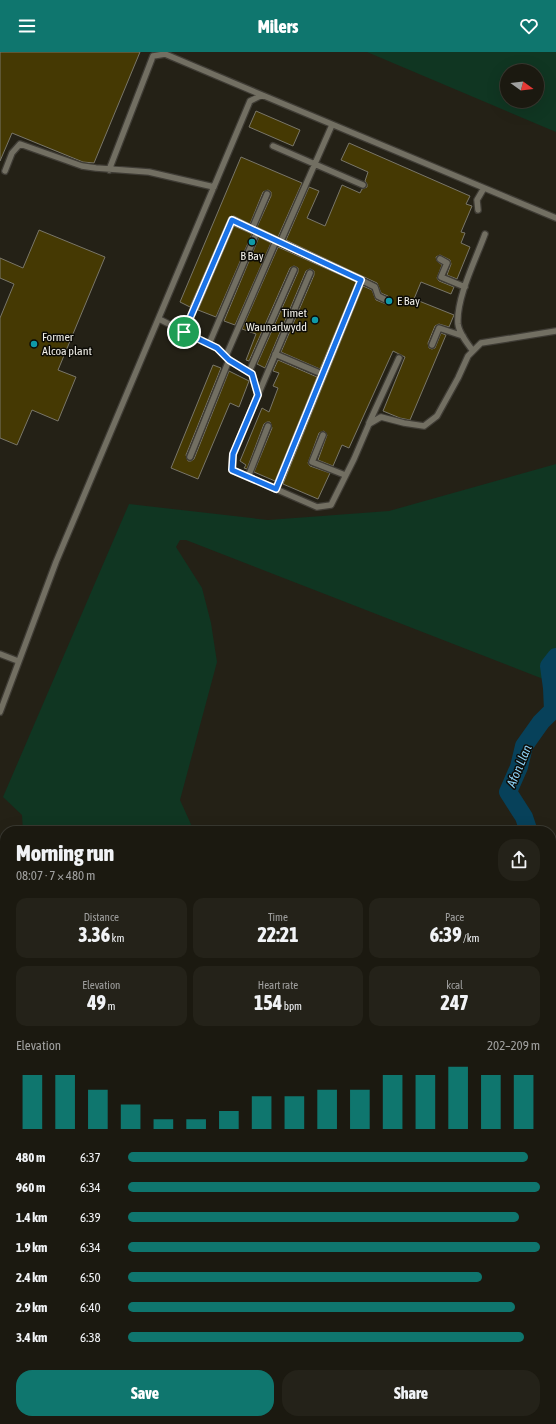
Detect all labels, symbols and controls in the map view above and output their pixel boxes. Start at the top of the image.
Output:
icon: menu [16,15,38,37]
icon: heart [518,15,540,37]
text: Milers [258,16,298,37]
north arrow [500,64,544,108]
map controls [500,64,544,108]
marker: B Bay [247,237,257,247]
place label: B Bay [240,249,264,263]
place label: E Bay [397,294,420,308]
marker: E Bay [384,296,394,306]
place label: Timet Waunarlwydd [246,306,308,334]
pin [167,315,201,349]
marker: Timet Waunarlwydd [310,315,320,325]
icon: arrive [173,321,195,343]
place label: Former Alcoa plant [42,330,93,358]
marker: Former Alcoa plant [29,339,39,349]
water label: Afon Llan [503,742,535,790]
button: share [498,839,540,881]
text: Morning run [16,840,114,866]
text: 08:07 · 7 × 480 m [16,868,95,883]
text: Distance [84,911,119,923]
text: Time [268,911,288,923]
text: Pace [445,911,464,923]
text: 3.36 [78,923,110,946]
text: 22:21 [257,923,299,946]
text: 6:39 [430,923,462,946]
text: km [110,932,124,944]
text: /km [462,932,480,944]
text: Elevation [82,979,120,991]
text: Heart rate [258,979,298,991]
text: kcal [446,979,463,991]
text: 49 [87,991,106,1014]
text: 154 [254,991,282,1014]
text: 247 [441,991,469,1014]
text: m [106,1000,115,1012]
text: bpm [282,1000,302,1012]
text: Elevation [16,1038,61,1053]
text: 202–209 m [487,1038,540,1053]
text: 480 m [16,1150,45,1165]
text: 6:37 [80,1150,101,1165]
text: 960 m [16,1180,45,1195]
text: 6:34 [80,1180,101,1195]
text: 1.4 km [16,1210,47,1225]
text: 6:39 [80,1210,101,1225]
text: 1.9 km [16,1240,47,1255]
text: 6:34 [80,1240,101,1255]
text: 2.4 km [16,1270,47,1285]
text: 6:50 [80,1270,101,1285]
text: 2.9 km [16,1300,47,1315]
text: 6:40 [80,1300,101,1315]
text: 3.4 km [16,1330,47,1345]
text: 6:38 [80,1330,101,1345]
button: Save [16,1370,274,1416]
button: Share [282,1370,540,1416]

